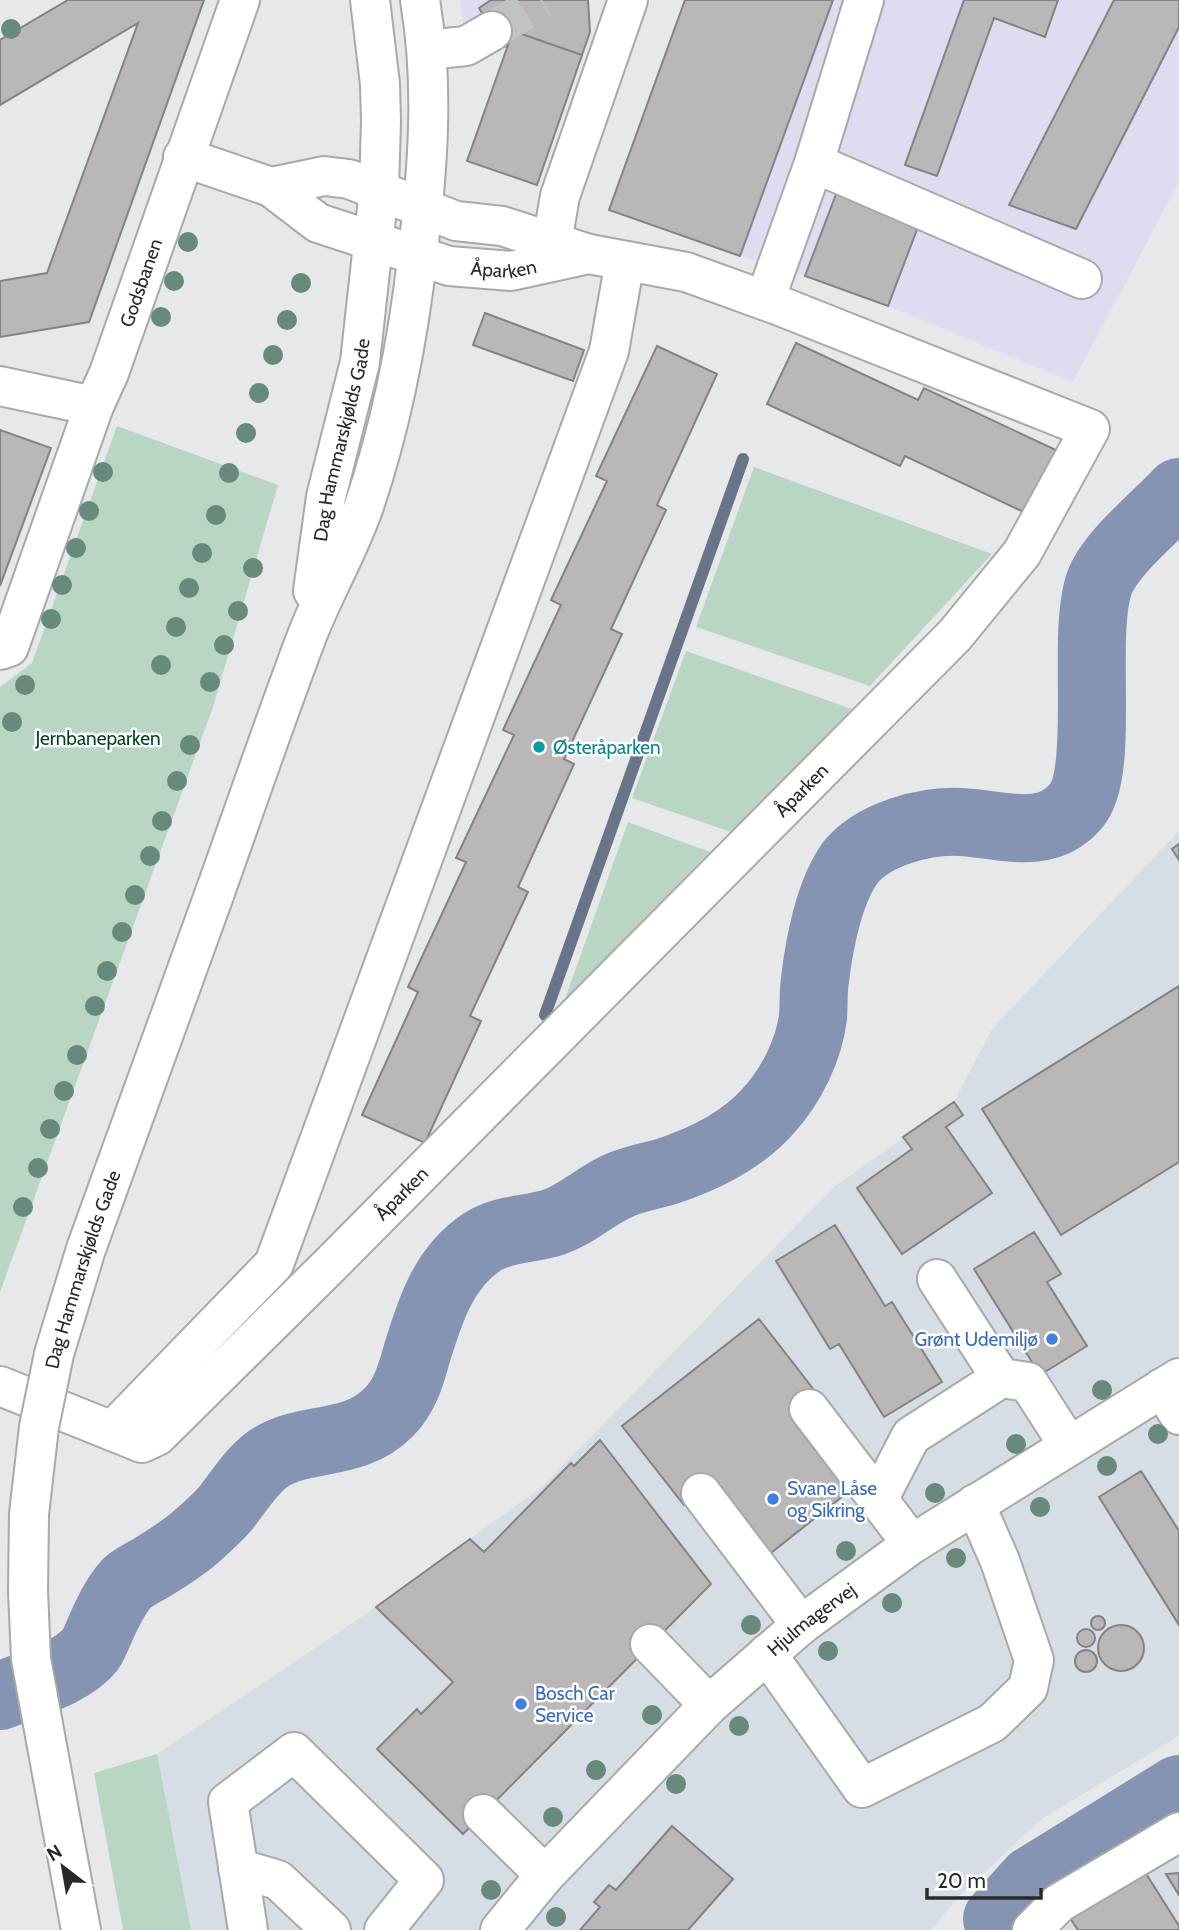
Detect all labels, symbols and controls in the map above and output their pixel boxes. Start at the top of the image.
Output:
street label: Godsbanen [115,236,167,330]
street label: Åparken [470,255,539,283]
street label: Dag Hammarskjølds Gade [309,337,375,543]
park label: Jernbaneparken [34,727,161,750]
place label: Østeråparken [553,736,661,759]
marker: Østeråparken [531,739,547,755]
street label: Åparken [770,759,833,822]
street label: Åparken [370,1162,433,1225]
street label: Dag Hammarskjølds Gade [40,1167,126,1371]
place label: Grønt Udemiljø [915,1328,1038,1351]
marker: Grønt Udemiljø [1044,1331,1060,1347]
place label: Svane Låse og Sikring [787,1477,877,1522]
marker: Svane Låse og Sikring [765,1491,781,1507]
street label: Hjulmagervej [763,1578,860,1661]
place label: Bosch Car Service [535,1682,615,1727]
marker: Bosch Car Service [513,1696,529,1712]
north arrow [28,1832,98,1902]
text: N [43,1840,66,1866]
scale bar [927,1856,1041,1900]
text: 20 m [937,1868,986,1893]

